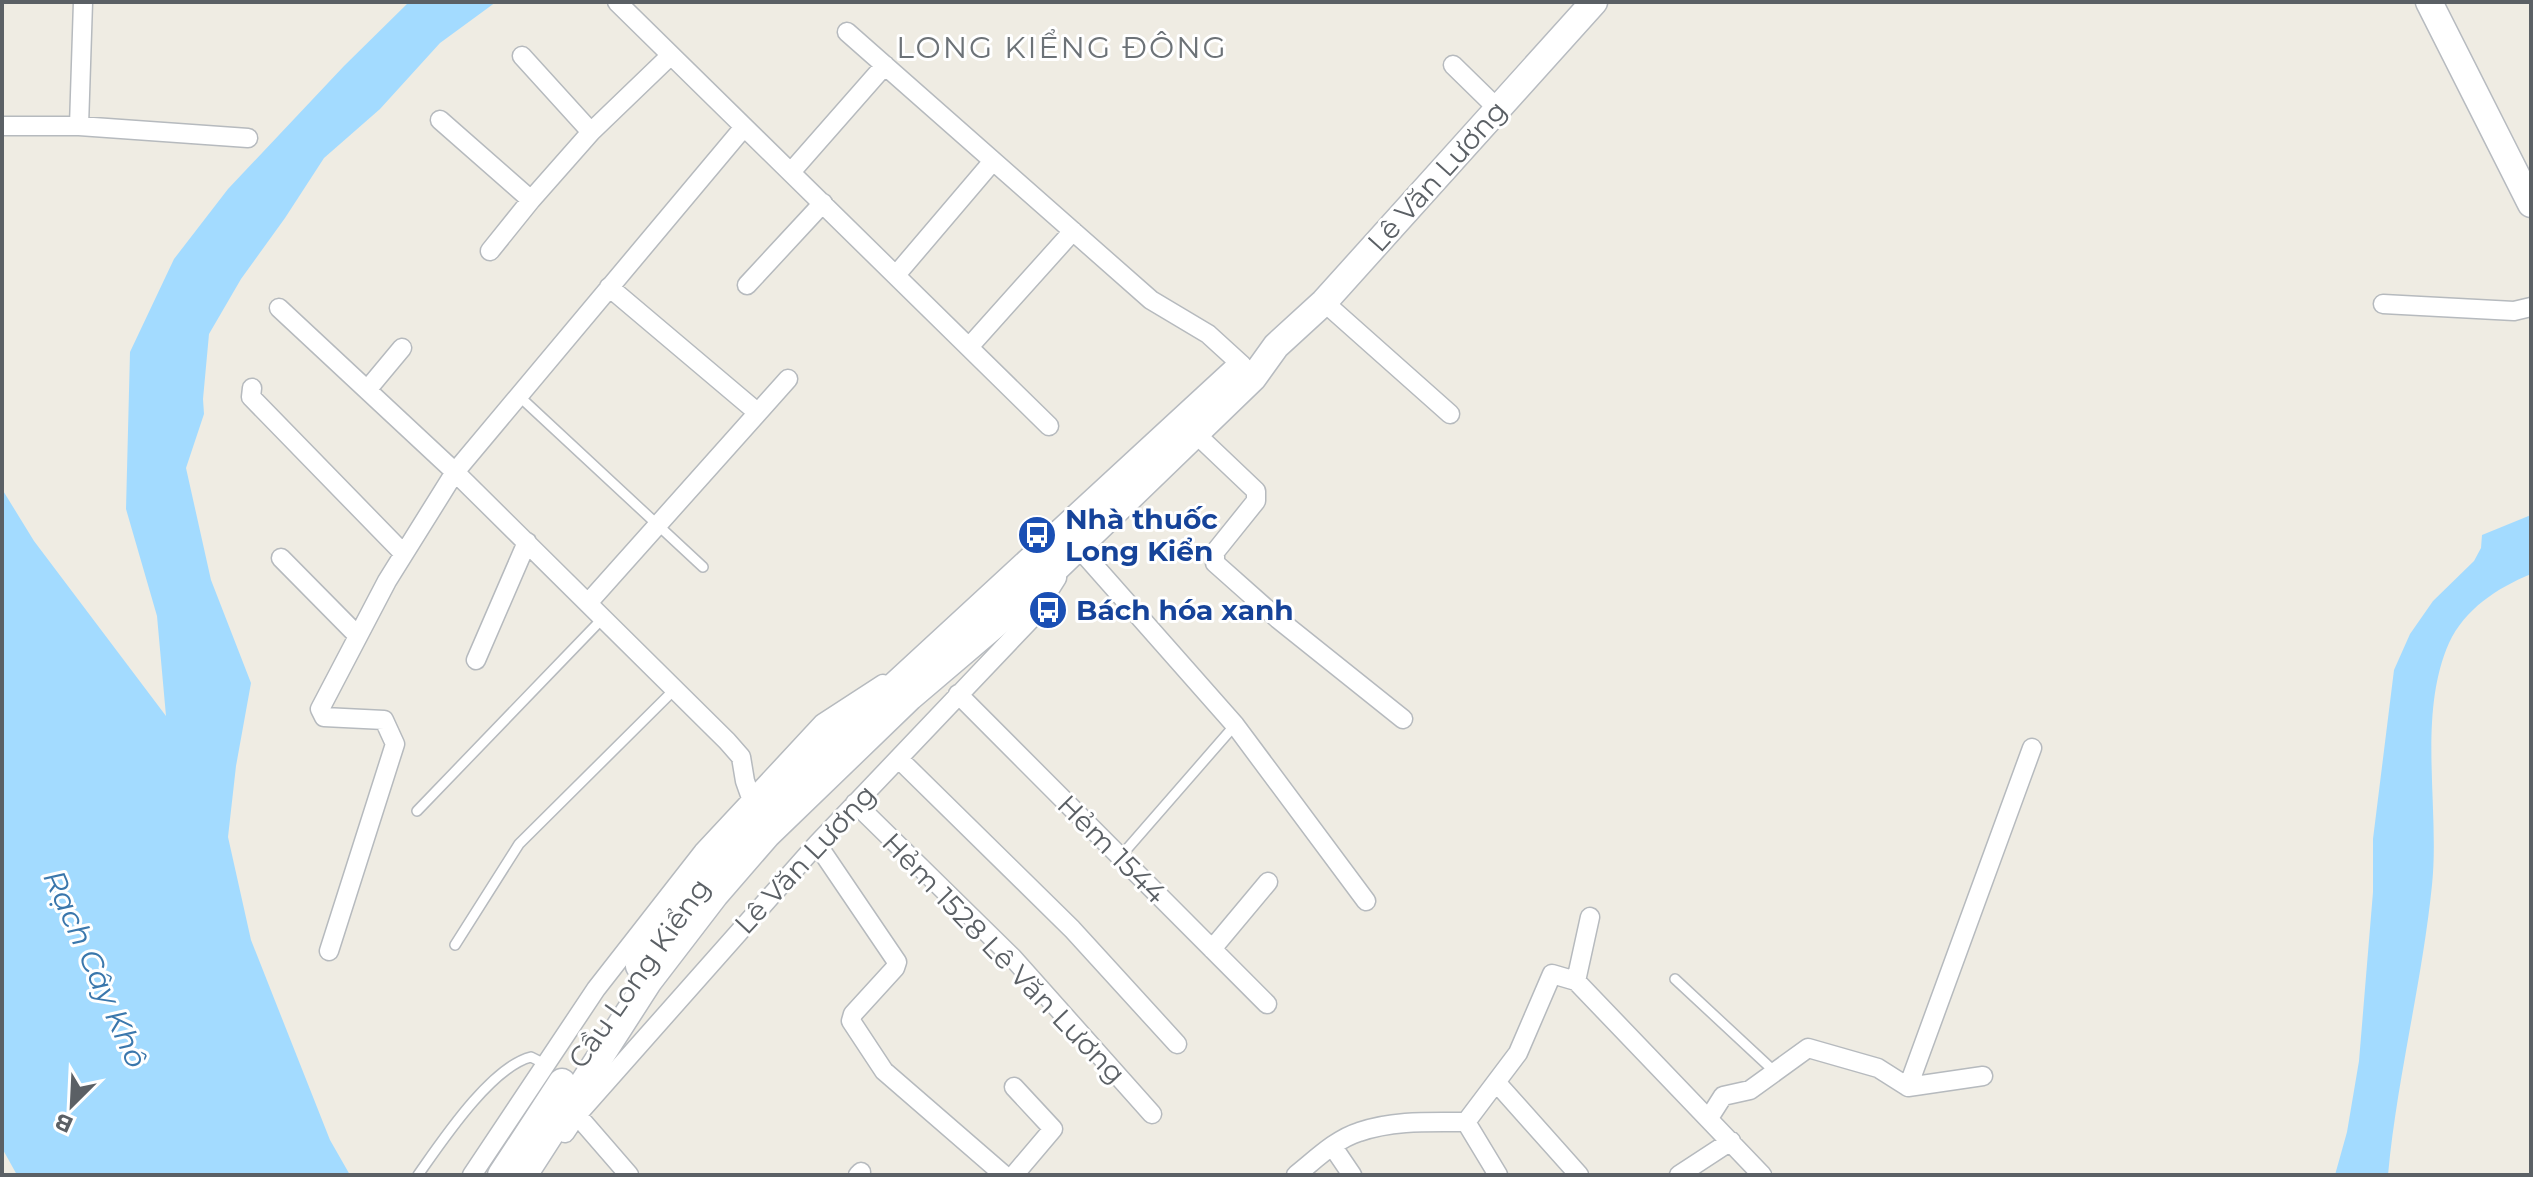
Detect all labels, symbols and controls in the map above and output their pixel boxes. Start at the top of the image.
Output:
district label: LONG KIỂNG ĐÔNG [896,29,1228,66]
street label: Lê Văn Lương [1360,93,1514,259]
place label: Nhà thuốc Long Kiển [1065,502,1218,568]
bus stop icon: Nhà thuốc Long Kiển [1016,514,1058,556]
bus stop icon: Bách hóa xanh [1027,589,1069,631]
place label: Bách hóa xanh [1076,593,1294,627]
street label: Lê Văn Lương [727,777,883,941]
street label: Hẻm 1544 [1051,788,1174,911]
street label: Hẻm 1528 Lê Văn Lương [875,826,1133,1090]
water label: Rạch Cây Khô [35,864,156,1073]
street label: Cầu Long Kiểng [561,871,717,1075]
north arrow [32,1065,112,1145]
text: B [51,1107,77,1139]

